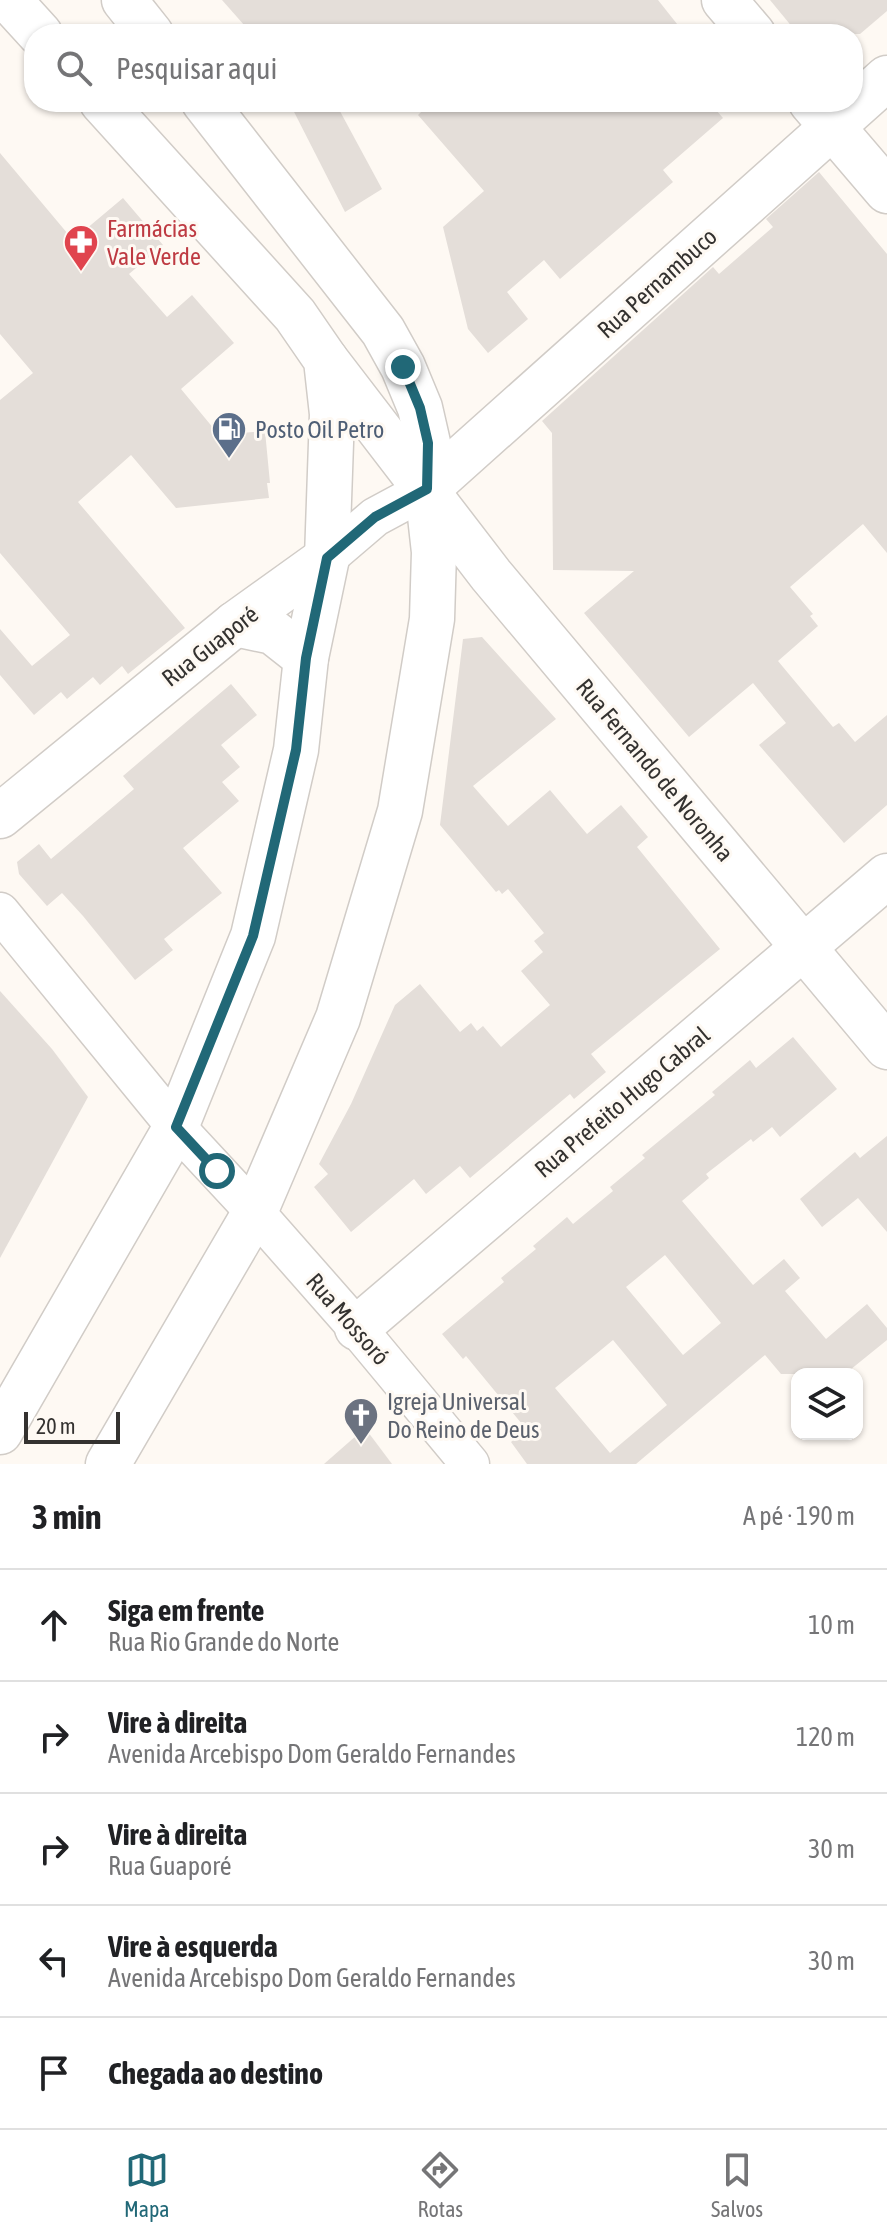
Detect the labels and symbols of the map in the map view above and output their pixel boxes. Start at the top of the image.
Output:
place label: Farmácias Vale Verde [107,215,201,270]
pharmacy icon: Farmácias Vale Verde [62,223,100,273]
street label: Rua Pernambuco [592,223,722,343]
route end [385,349,421,385]
fuel station icon: Posto Oil Petro [210,410,248,460]
place label: Posto Oil Petro [255,416,384,443]
street label: Rua Guaporé [157,600,263,692]
street label: Rua Fernando de Noronha [571,673,739,867]
street label: Rua Prefeito Hugo Cabral [529,1021,715,1183]
route start [199,1153,235,1189]
street label: Rua Mossoró [301,1268,395,1370]
place label: Igreja Universal Do Reino de Deus [387,1388,540,1443]
church icon: Igreja Universal Do Reino de Deus [342,1396,380,1446]
scale bar [24,1408,120,1444]

